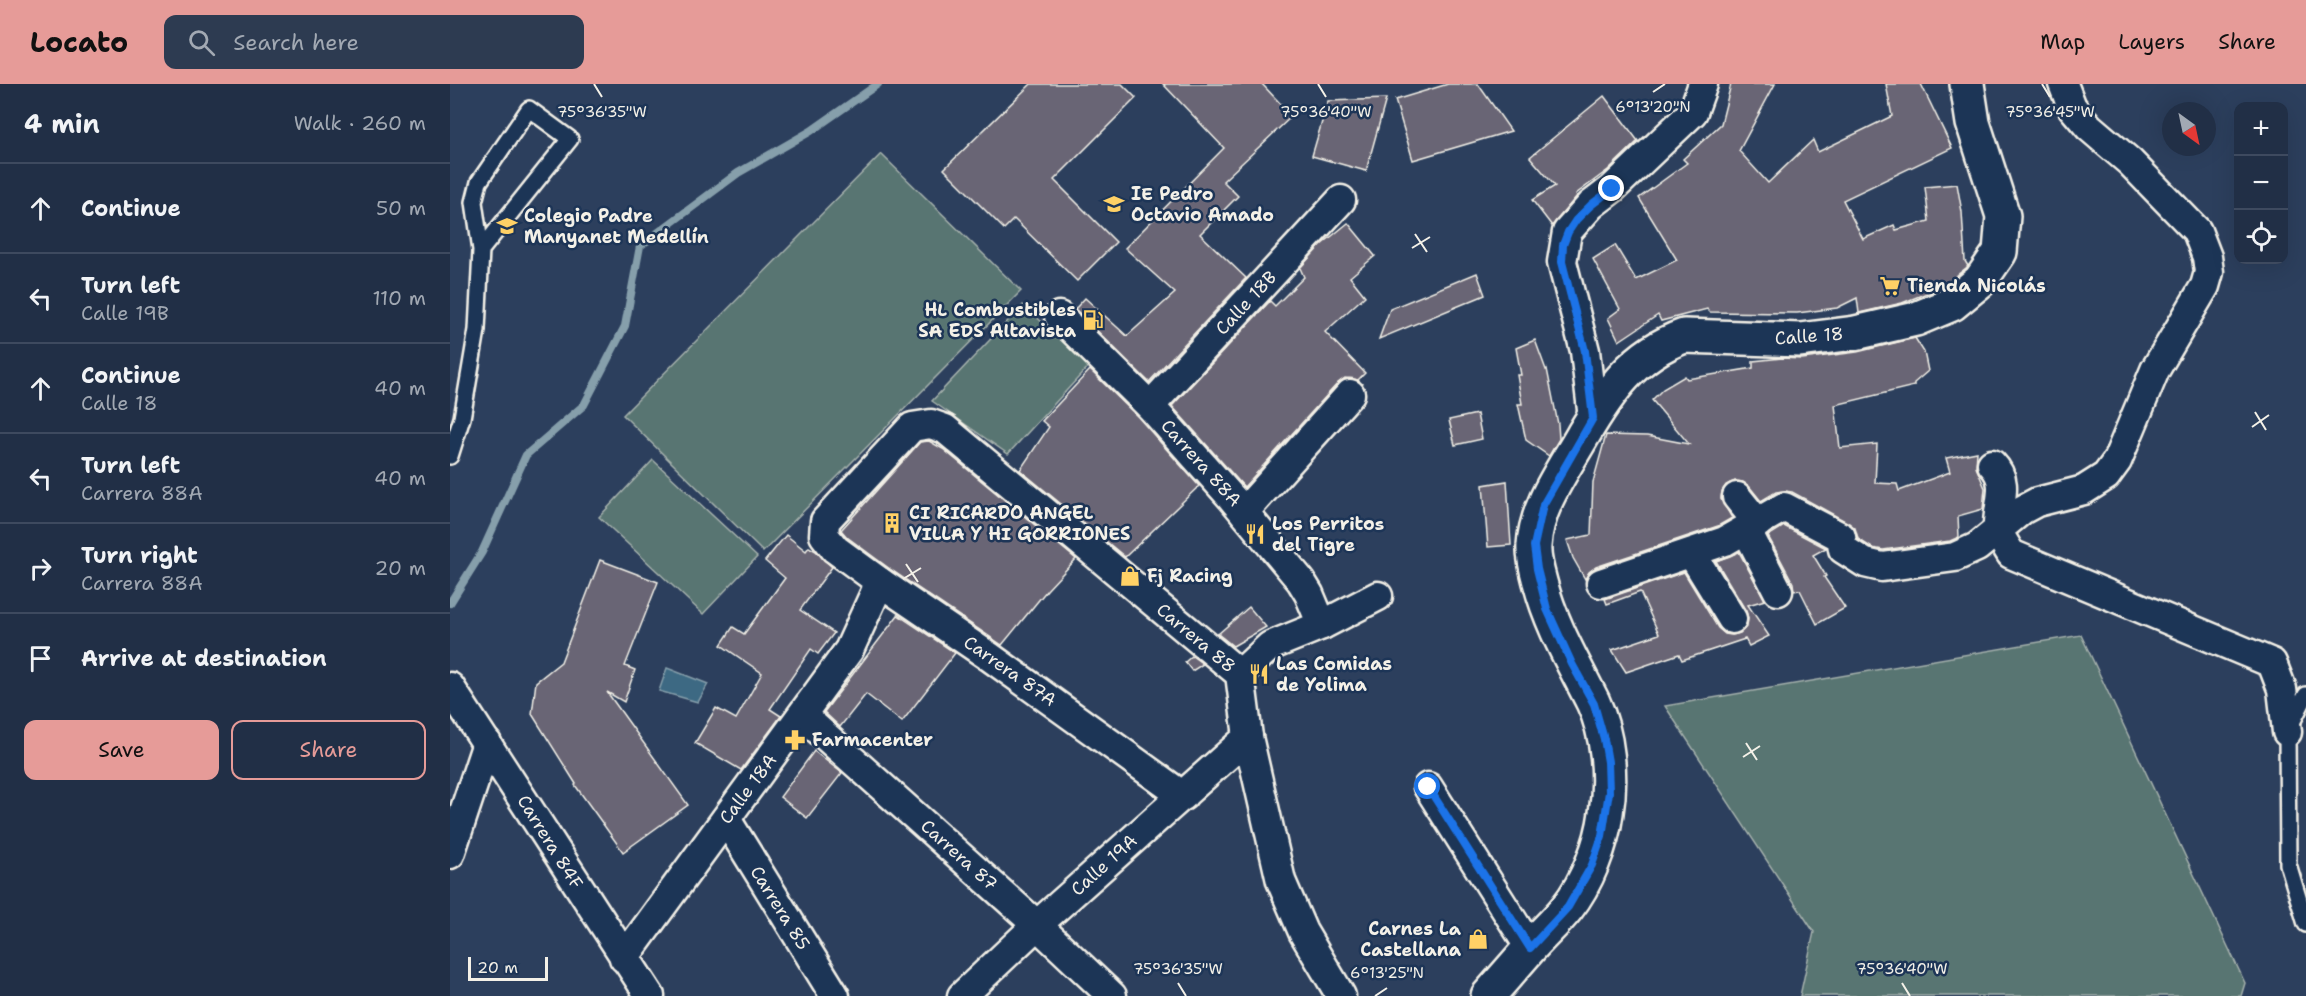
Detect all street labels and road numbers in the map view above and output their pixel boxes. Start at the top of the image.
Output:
street label: Calle 18B [1210,266,1282,340]
street label: Calle 18 [1774,322,1844,350]
street label: Carrera 88A [1155,414,1247,512]
street label: Carrera 88 [1151,598,1241,678]
street label: Carrera 87A [959,630,1061,712]
street label: Calle 18A [714,749,782,829]
street label: Carrera 84F [512,791,588,893]
street label: Carrera 87 [915,814,1003,896]
street label: Calle 19A [1066,829,1142,901]
street label: Carrera 85 [745,861,815,955]

